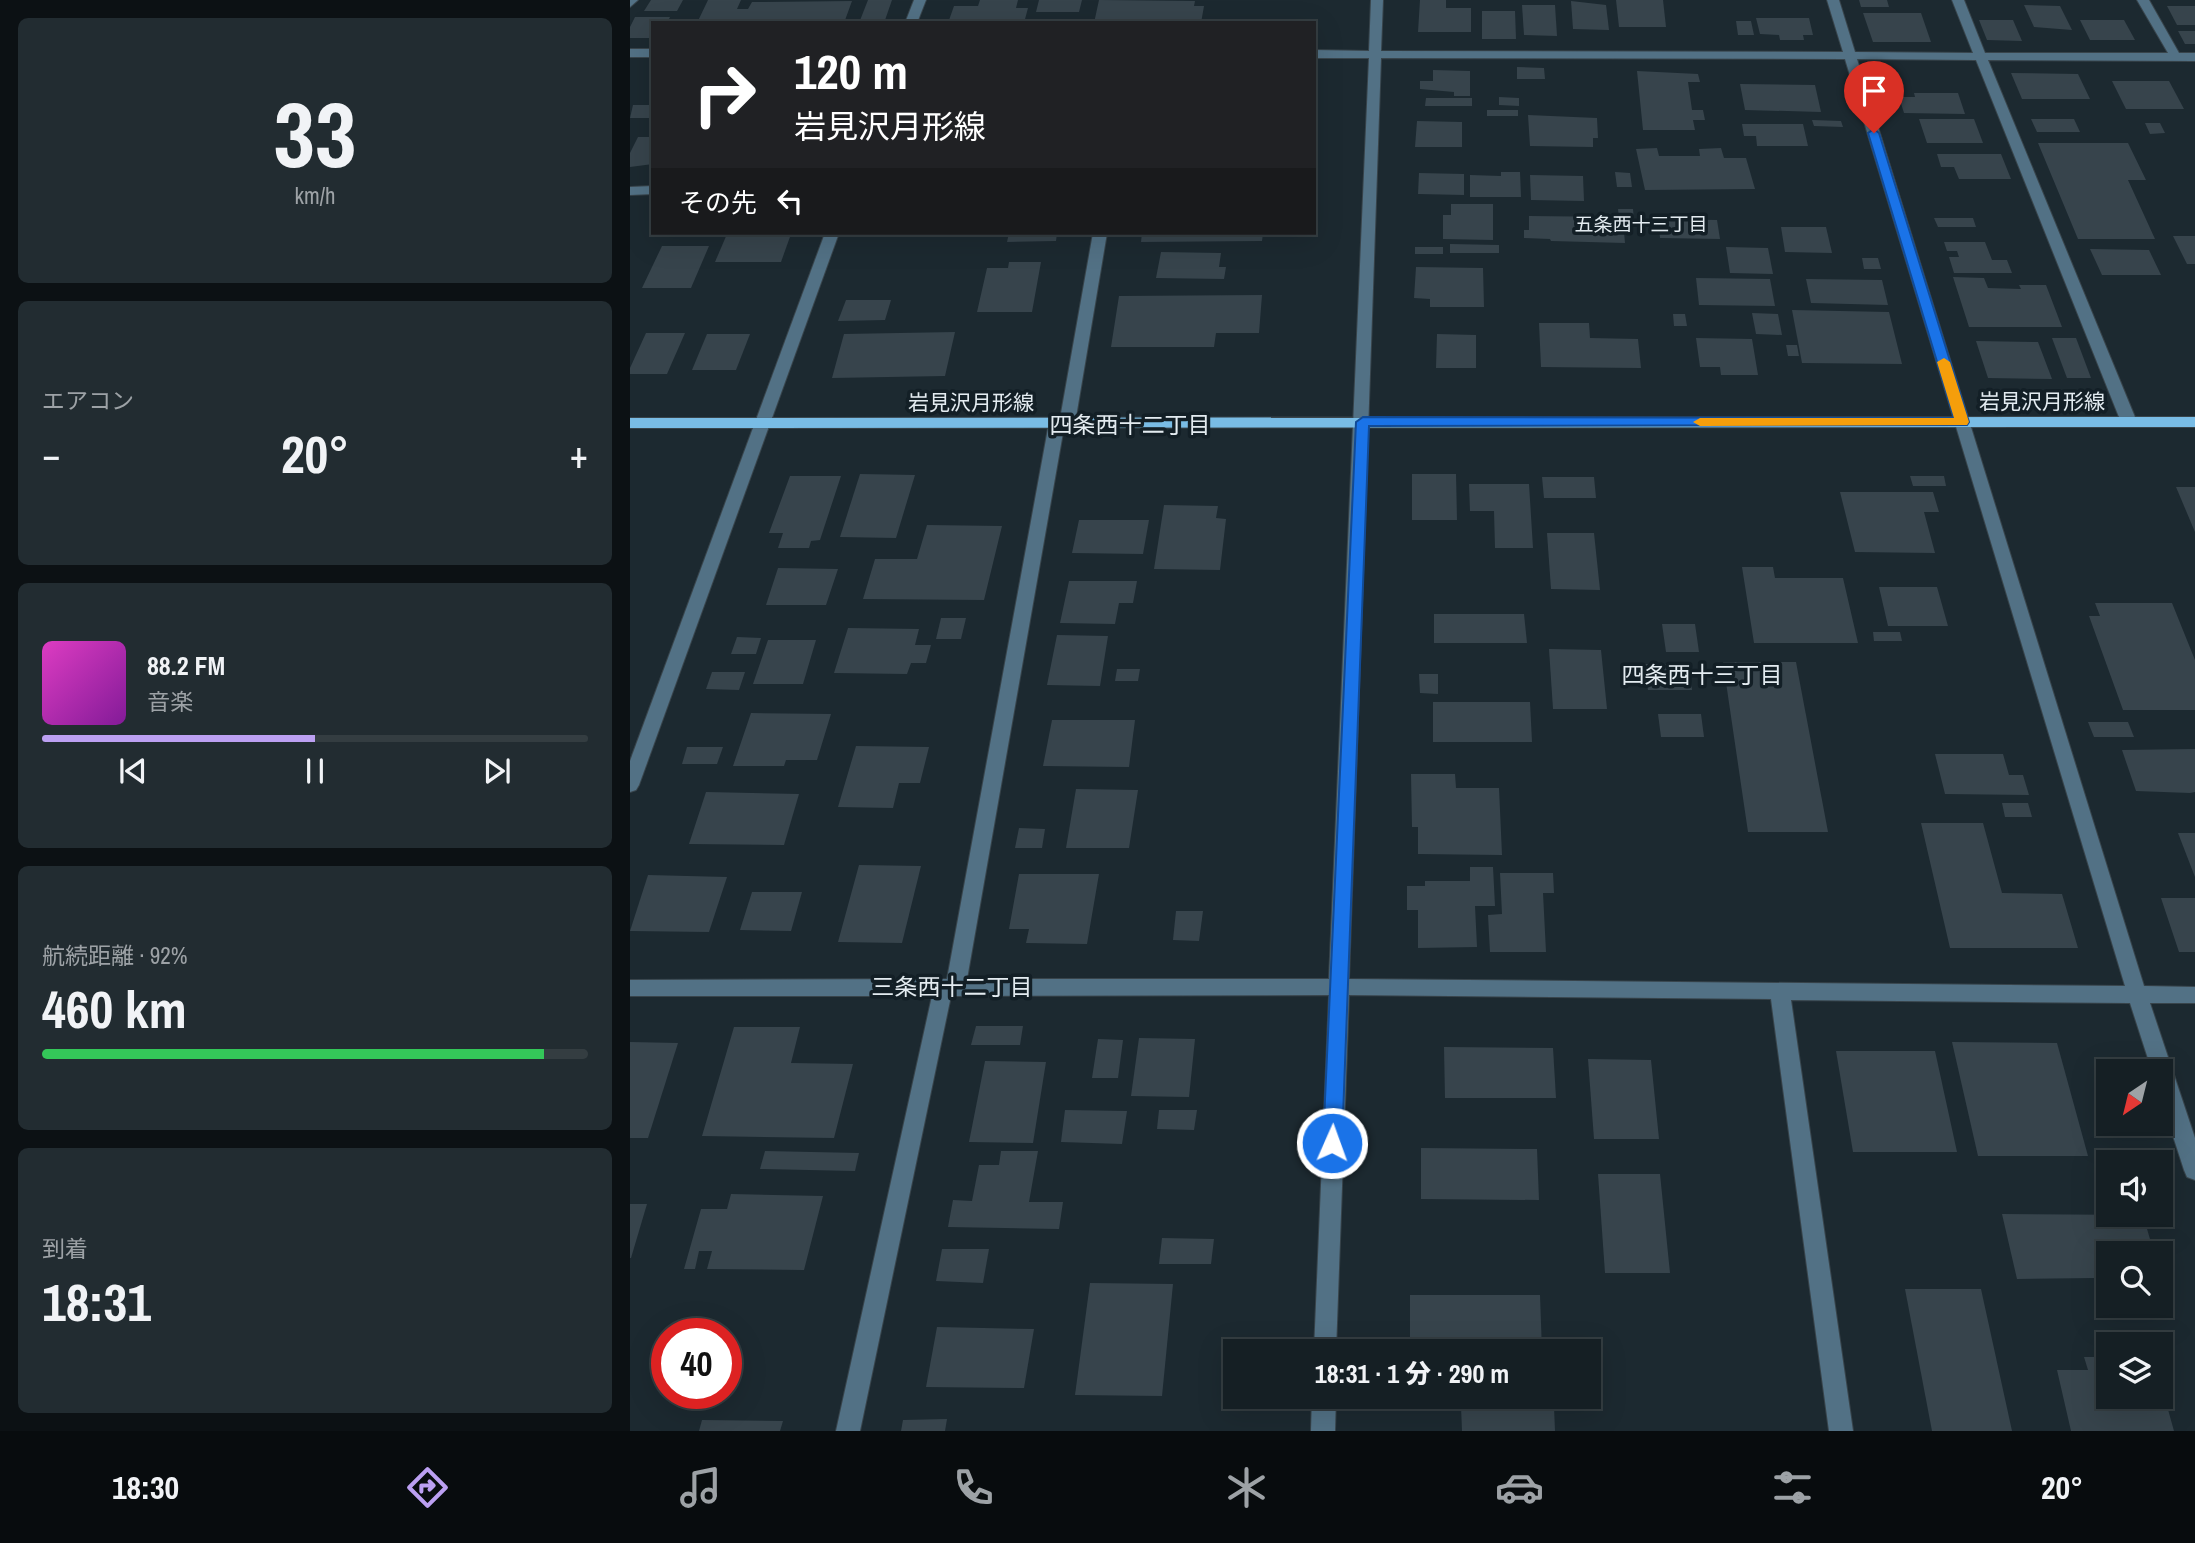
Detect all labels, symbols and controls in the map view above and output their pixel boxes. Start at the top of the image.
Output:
text: 120 m [794,38,908,104]
icon: right [679,49,770,140]
pin [1844,61,1904,133]
icon: arrive [1855,72,1893,110]
text: 33 [274,73,357,195]
text: 岩見沢月形線 [794,105,986,148]
text: km/h [295,180,335,211]
icon: left [771,182,809,220]
text: その先 [679,185,757,220]
district label: 五条西十三丁目 [1574,211,1708,237]
text: エアコン [42,385,134,416]
street label: 岩見沢月形線 [1979,387,2105,416]
street label: 岩見沢月形線 [908,388,1034,417]
district label: 四条西十二丁目 [1050,409,1211,440]
text: 20° [281,419,349,489]
text: − [42,429,60,480]
text: + [570,429,588,480]
text: 88.2 FM [147,648,225,683]
district label: 四条西十三丁目 [1622,659,1783,690]
text: 音楽 [147,686,193,717]
icon: previous [114,752,152,790]
icon: pause [296,752,334,790]
icon: next [478,752,516,790]
text: 航続距離 · 92% [42,940,187,971]
district label: 三条西十二丁目 [872,971,1033,1002]
text: 460 km [42,974,187,1044]
north arrow [2096,1059,2174,1136]
map controls [2096,1059,2173,1409]
position arrow [1295,1106,1369,1180]
button: sound [2096,1150,2173,1227]
text: 到着 [42,1233,88,1264]
button: search [2096,1241,2173,1318]
text: 18:31 [42,1267,151,1337]
speed limit sign: 40 [651,1318,742,1409]
button: layers [2096,1332,2173,1409]
text: 18:31 · 1 分 · 290 m [1315,1356,1509,1391]
icon: directions [403,1463,452,1512]
icon: music [676,1463,725,1512]
icon: phone [949,1463,998,1512]
icon: climate [1222,1463,1271,1512]
icon: car [1495,1463,1544,1512]
icon: filters [1768,1463,1817,1512]
text: 18:30 [112,1466,179,1509]
text: 20° [2041,1466,2083,1509]

